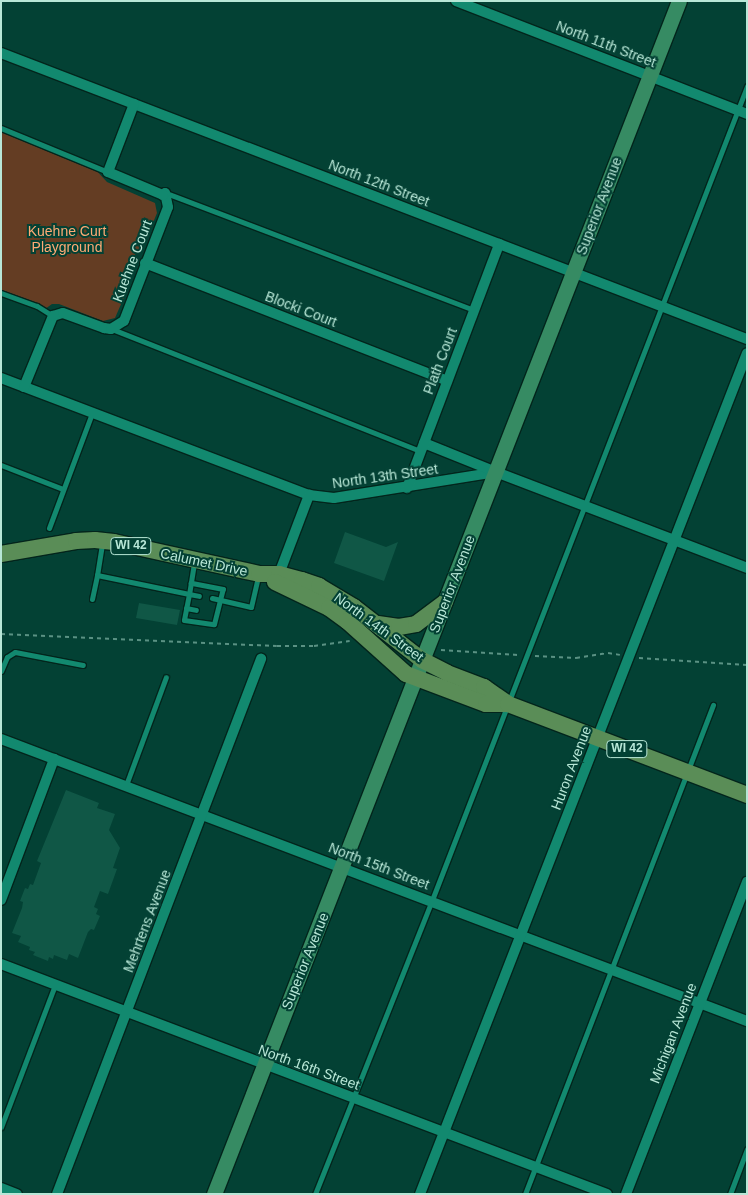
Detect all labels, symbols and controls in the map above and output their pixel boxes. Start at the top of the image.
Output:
street label: North 11th Street [554,17,658,71]
street label: Superior Avenue [573,154,625,258]
street label: North 12th Street [326,156,432,210]
street label: Kuehne Court [109,218,155,304]
park label: Kuehne Curt Playground [28,223,106,256]
street label: Blocki Court [263,288,339,330]
street label: Plath Court [420,325,460,397]
street label: North 13th Street [331,460,439,492]
street label: Superior Avenue [426,532,478,636]
road number: WI 42 [110,536,152,556]
street label: Calumet Drive [159,545,249,579]
street label: North 14th Street [331,589,427,665]
street label: Huron Avenue [547,723,595,813]
road number: WI 42 [606,740,648,759]
street label: North 15th Street [326,839,432,893]
street label: Mehrtens Avenue [120,867,174,975]
street label: Superior Avenue [278,910,332,1012]
street label: Michigan Avenue [646,980,700,1086]
street label: North 16th Street [256,1041,362,1093]

